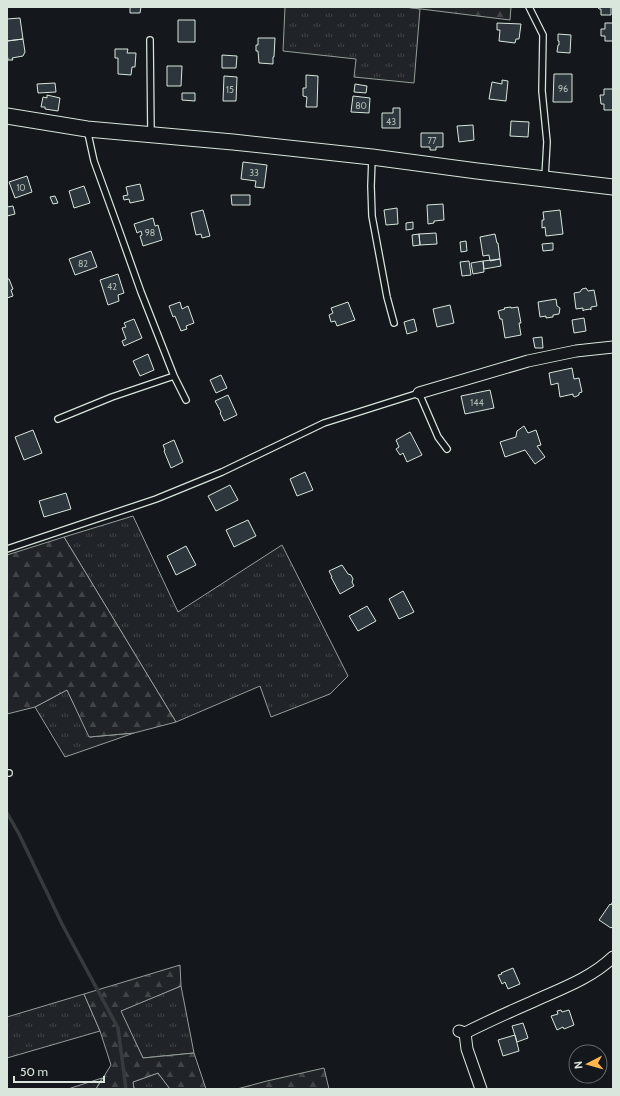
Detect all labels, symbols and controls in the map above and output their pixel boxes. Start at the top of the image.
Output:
house number: 96 [558,83,568,94]
house number: 15 [226,84,234,95]
house number: 80 [355,100,367,111]
house number: 43 [386,116,396,127]
house number: 77 [427,135,437,146]
house number: 33 [249,167,259,178]
house number: 10 [16,182,26,193]
house number: 98 [145,227,155,238]
house number: 82 [78,258,88,269]
house number: 42 [107,281,117,292]
house number: 144 [470,397,484,408]
north arrow [568,1044,608,1084]
scale bar [14,1058,104,1084]
text: N [571,1060,585,1070]
text: 50 m [20,1064,48,1079]

